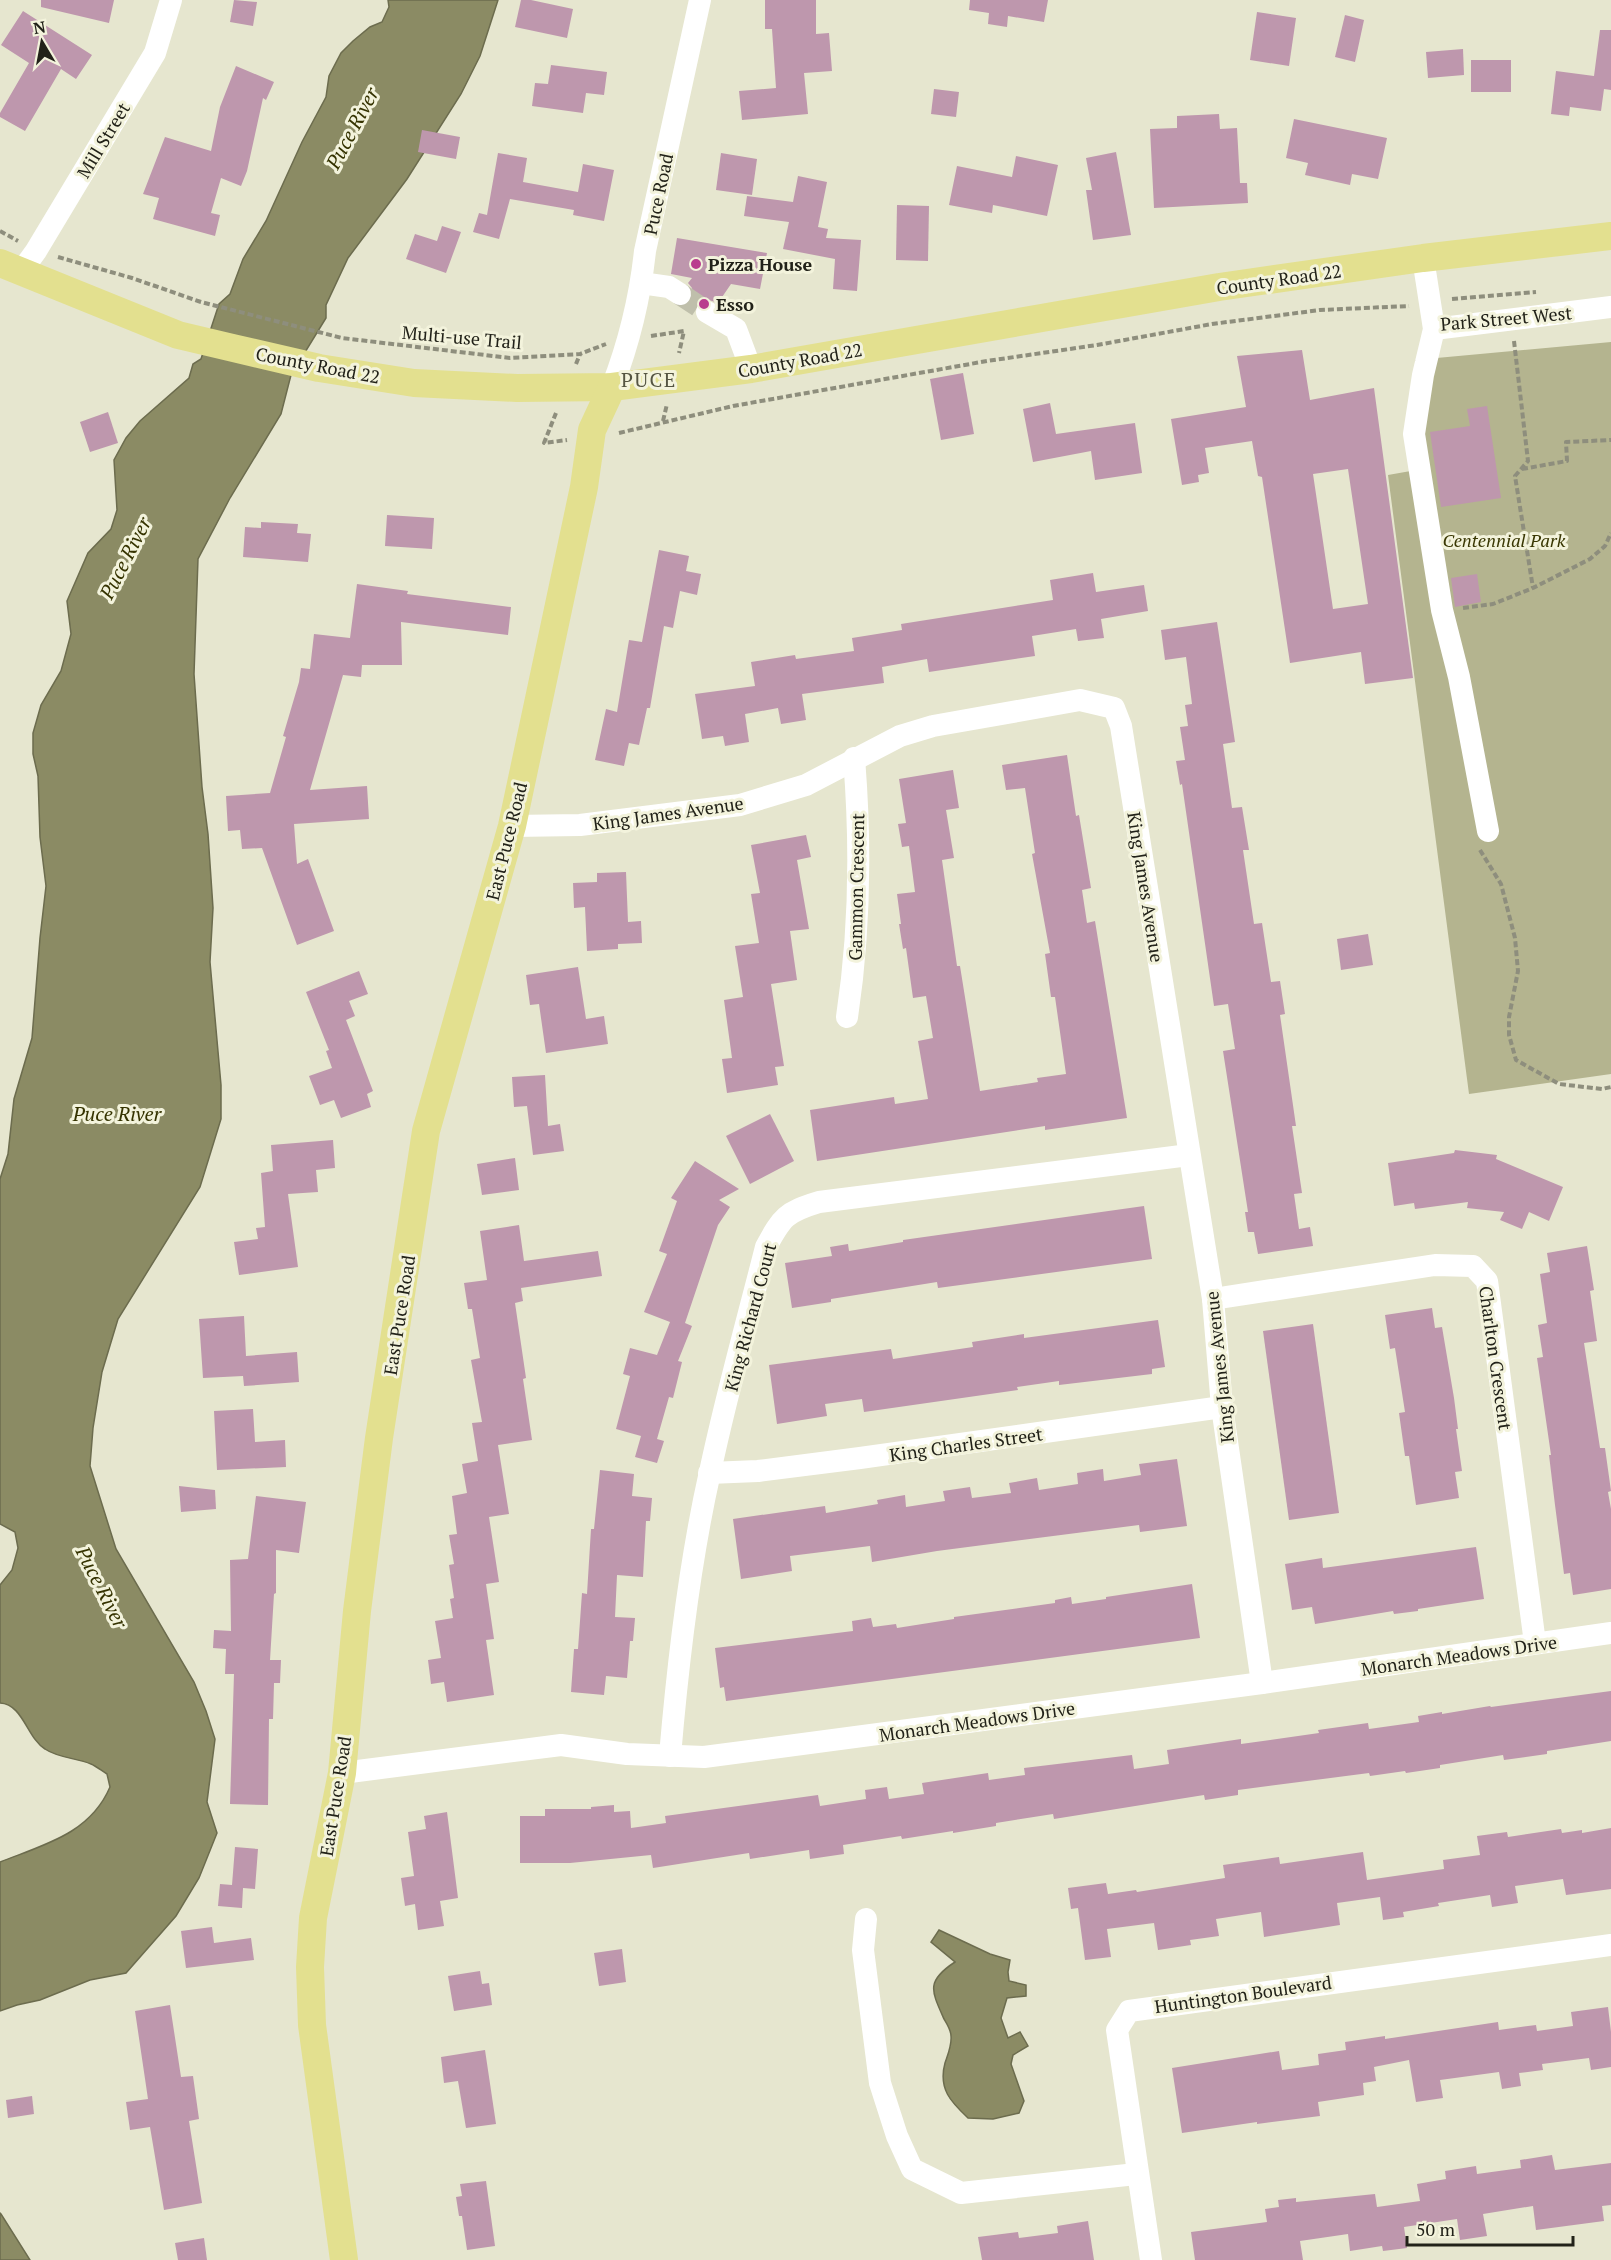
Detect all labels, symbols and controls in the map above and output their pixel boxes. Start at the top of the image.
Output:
north arrow [12,12,72,72]
text: N [32,15,47,39]
water label: Puce River [319,81,385,174]
street label: Mill Street [71,97,135,182]
street label: Puce Road [638,151,678,237]
place label: Pizza House [708,252,812,276]
marker: Pizza House [689,257,703,271]
street label: County Road 22 [1215,258,1343,300]
place label: Esso [716,292,754,316]
marker: Esso [697,297,711,311]
street label: Park Street West [1439,300,1573,336]
street label: Multi-use Trail [401,320,523,354]
street label: County Road 22 [736,337,864,383]
street label: County Road 22 [254,341,382,389]
district label: PUCE [621,366,677,393]
water label: Puce River [92,511,158,604]
park label: Centennial Park [1443,528,1566,552]
street label: East Puce Road [480,779,532,903]
street label: King James Avenue [591,791,745,835]
street label: King James Avenue [1122,810,1170,964]
street label: Gammon Crescent [843,813,869,961]
water label: Puce River [72,1100,163,1127]
street label: King Richard Court [719,1240,781,1394]
street label: East Puce Road [378,1253,420,1377]
street label: Charlton Crescent [1474,1284,1518,1432]
street label: King James Avenue [1199,1290,1239,1444]
street label: King Charles Street [888,1421,1044,1467]
water label: Puce River [69,1541,135,1634]
street label: Monarch Meadows Drive [1360,1629,1558,1681]
street label: Monarch Meadows Drive [878,1695,1076,1747]
street label: East Puce Road [314,1734,356,1858]
street label: Huntington Boulevard [1153,1970,1333,2018]
scale bar [1407,2209,1574,2247]
text: 50 m [1416,2217,1456,2241]

